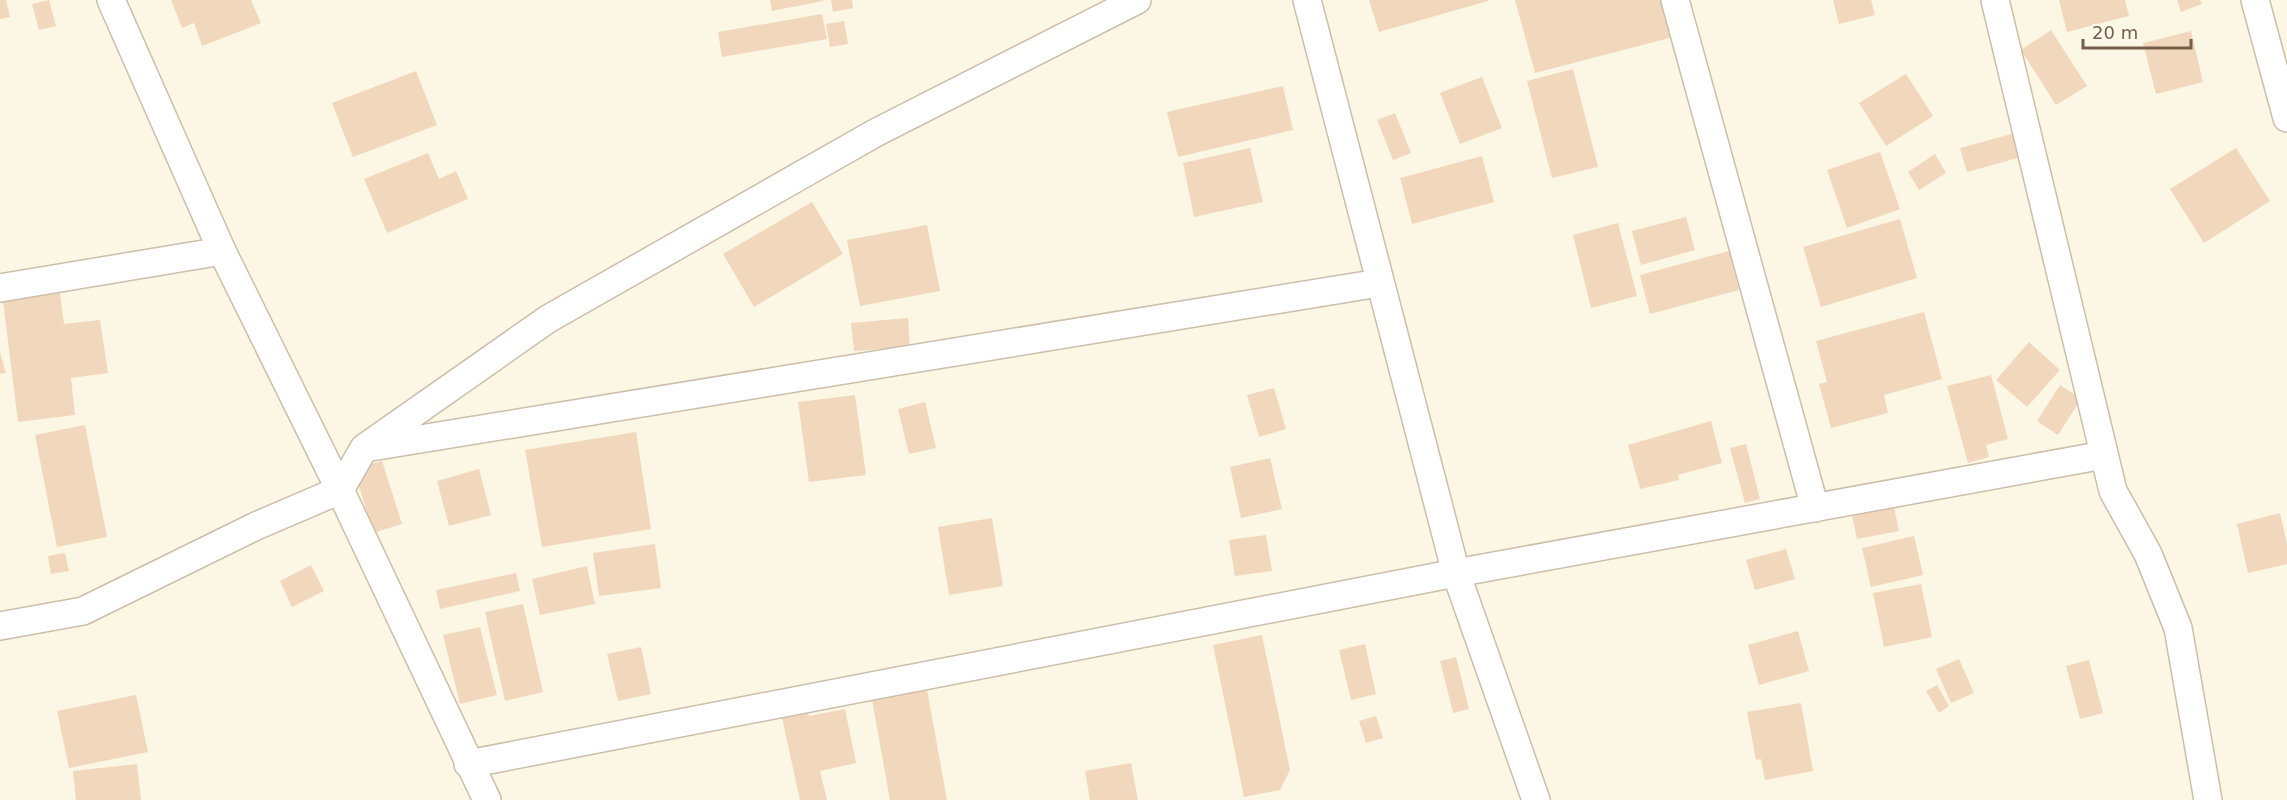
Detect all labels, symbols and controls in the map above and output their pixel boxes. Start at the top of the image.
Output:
scale bar [2083,12,2191,50]
text: 20 m [2092,22,2138,43]

